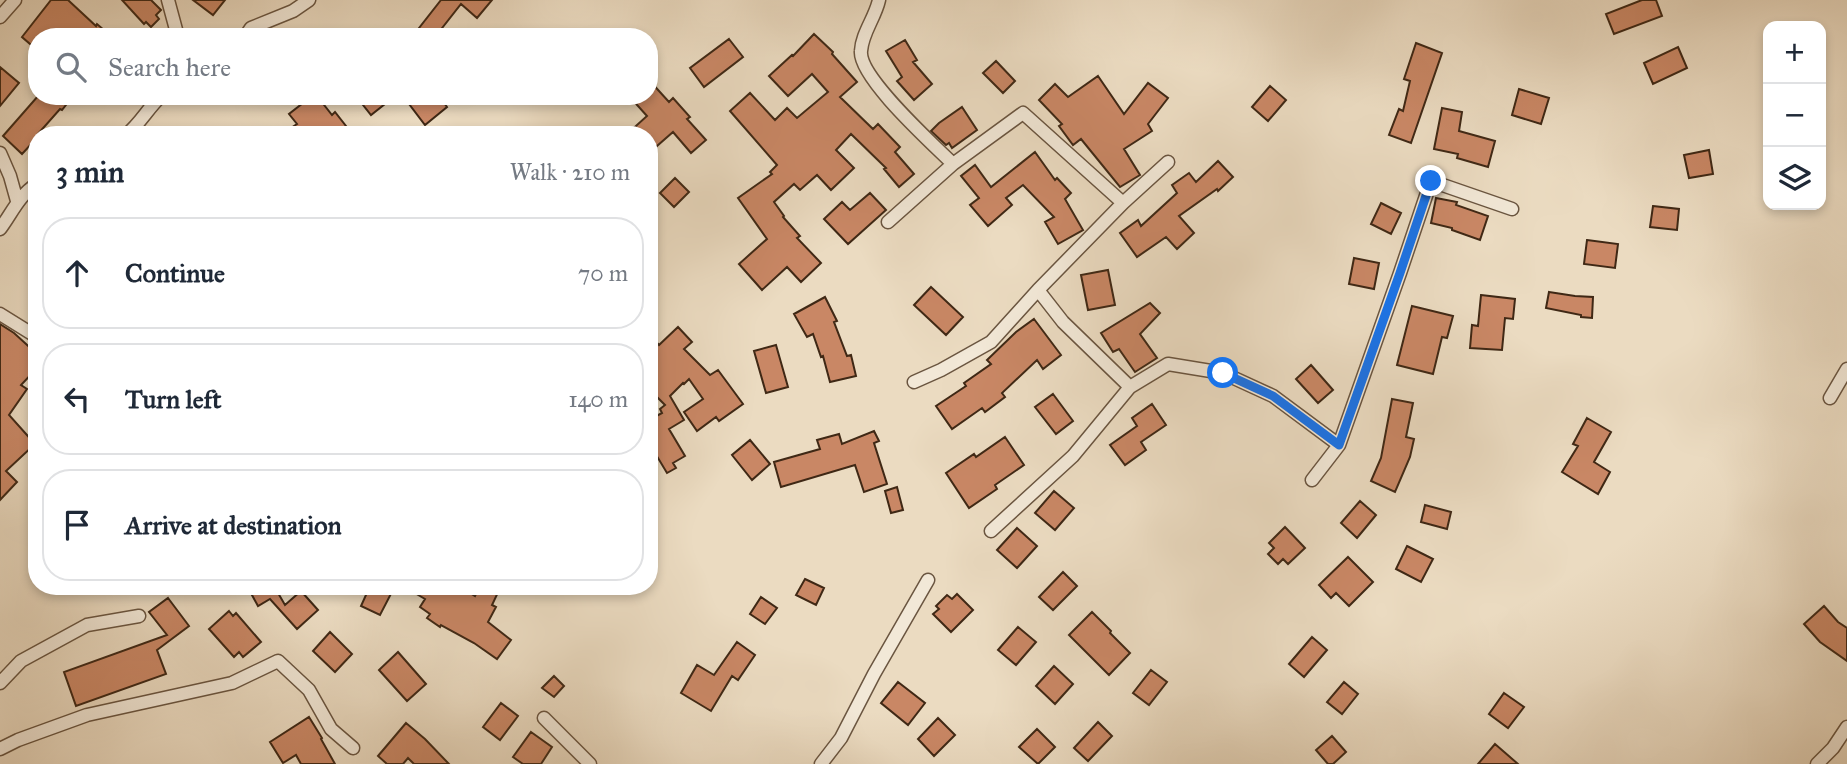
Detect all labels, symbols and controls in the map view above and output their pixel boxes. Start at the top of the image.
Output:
map controls [1763,21,1826,210]
button: + [1763,21,1826,84]
search box [28,28,658,105]
icon: search [52,48,90,86]
text: Search here [108,51,231,83]
button: − [1763,84,1826,147]
button: layers [1763,147,1826,210]
text: 3 min [56,154,124,190]
text: Walk · 210 m [510,158,630,186]
route end [1415,165,1446,196]
icon: ahead [58,254,96,292]
text: Continue [125,257,225,289]
text: 70 m [578,259,628,287]
route start [1207,357,1238,388]
icon: left [58,380,96,418]
text: Turn left [125,383,221,415]
text: 140 m [568,385,628,413]
icon: arrive [58,506,96,544]
text: Arrive at destination [125,509,342,541]

